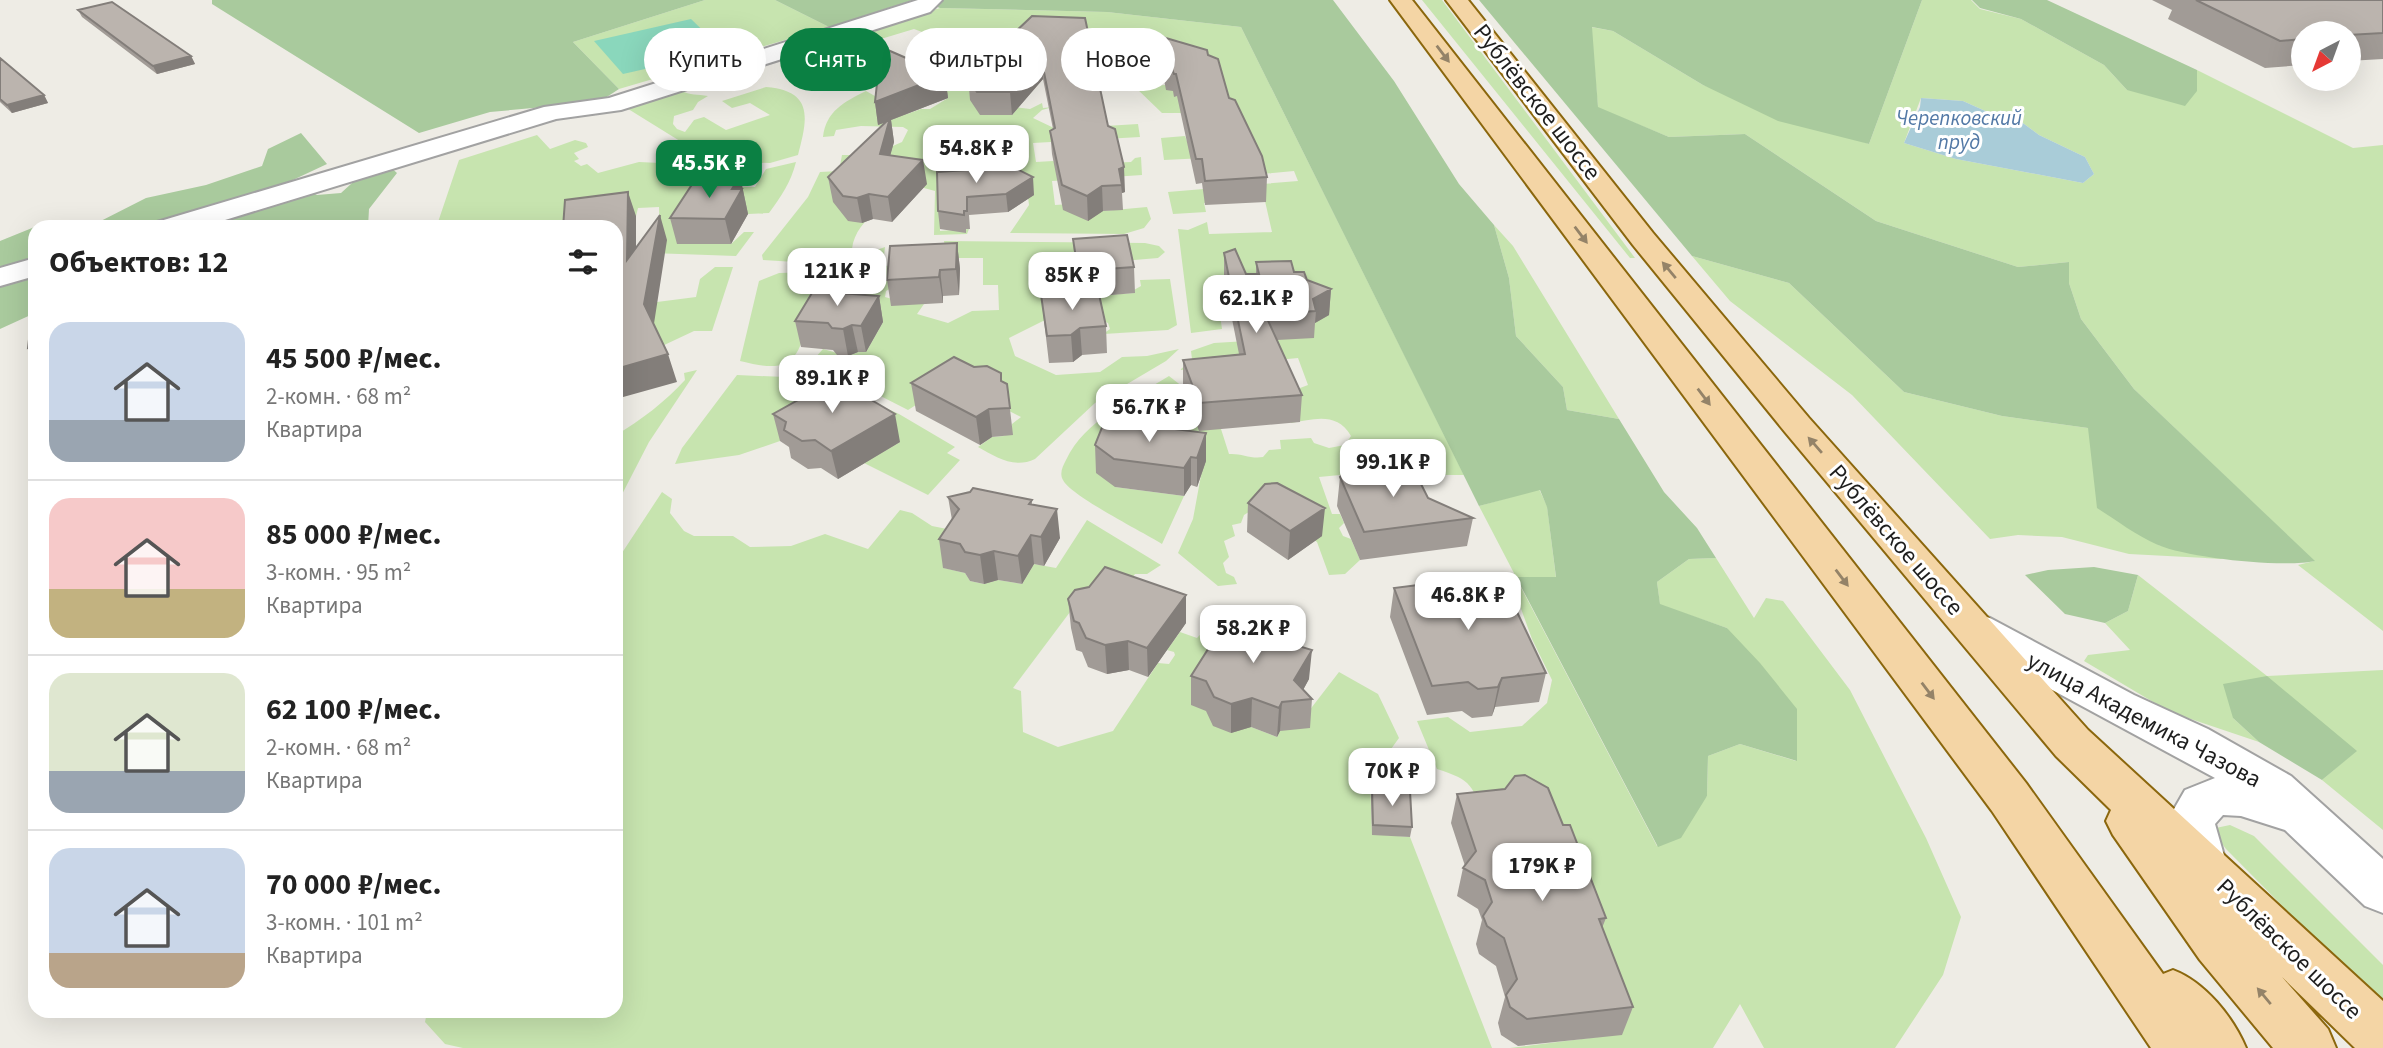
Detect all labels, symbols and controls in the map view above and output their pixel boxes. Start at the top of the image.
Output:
street label: Рублёвское шоссе [1465,16,1609,188]
north arrow [2291,21,2361,91]
map controls [2291,21,2361,91]
chip: Купить [644,28,766,91]
chip: Снять [780,28,891,91]
chip: Фильтры [905,28,1047,91]
chip: Новое [1061,28,1175,91]
one-way arrow [1435,45,1450,63]
water label: Черепковский пруд [1896,103,2022,157]
pin: 54.8K ₽ [911,125,1041,185]
text: 54.8K ₽ [939,131,1013,164]
pin: 45.5K ₽ [644,140,774,200]
text: 45.5K ₽ [672,146,746,179]
one-way arrow [1573,226,1587,244]
text: Объектов: 12 [49,241,228,284]
icon: filters [564,243,602,281]
pin: 121K ₽ [780,248,894,308]
pin: 85K ₽ [1023,252,1121,312]
text: 121K ₽ [803,254,871,287]
text: 85K ₽ [1044,258,1100,291]
one-way arrow [1662,262,1677,280]
pin: 62.1K ₽ [1191,276,1321,335]
text: 62.1K ₽ [1219,281,1293,314]
text: 45 500 ₽/мес. [266,337,442,380]
icon: home [105,350,189,434]
pin: 89.1K ₽ [767,356,897,415]
text: 89.1K ₽ [795,361,869,394]
text: 2-комн. · 68 m² [266,380,411,413]
pin: 56.7K ₽ [1084,384,1214,444]
one-way arrow [1697,388,1712,406]
text: 56.7K ₽ [1112,390,1186,423]
text: Квартира [266,413,363,446]
one-way arrow [1808,437,1823,454]
pin: 99.1K ₽ [1328,440,1458,499]
text: 99.1K ₽ [1356,445,1430,478]
street label: Рублёвское шоссе [1820,457,1972,623]
text: 85 000 ₽/мес. [266,513,442,556]
icon: home [105,526,189,610]
text: 3-комн. · 95 m² [266,556,411,589]
one-way arrow [1835,569,1849,587]
pin: 46.8K ₽ [1403,572,1533,632]
text: 46.8K ₽ [1431,578,1505,611]
text: Квартира [266,589,363,622]
pin: 58.2K ₽ [1188,606,1318,665]
text: 58.2K ₽ [1216,611,1290,644]
street label: улица Академика Чазова [2020,643,2268,797]
one-way arrow [1921,682,1936,700]
text: 62 100 ₽/мес. [266,688,442,731]
icon: home [105,701,189,785]
text: 2-комн. · 68 m² [266,731,411,764]
pin: 70K ₽ [1343,748,1441,808]
text: 70K ₽ [1364,754,1420,787]
text: Квартира [266,764,363,797]
pin: 179K ₽ [1485,844,1599,903]
text: 179K ₽ [1508,849,1576,882]
text: 70 000 ₽/мес. [266,863,442,906]
street label: Рублёвское шоссе [2208,870,2370,1028]
icon: home [105,876,189,960]
text: 3-комн. · 101 m² [266,906,423,939]
text: Квартира [266,939,363,972]
one-way arrow [2256,987,2272,1005]

